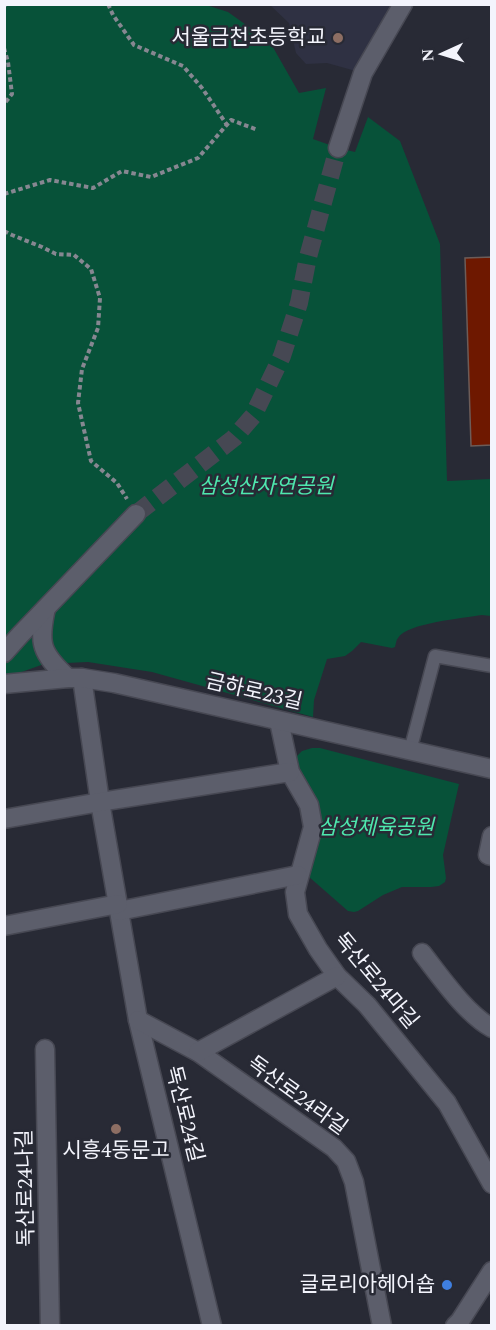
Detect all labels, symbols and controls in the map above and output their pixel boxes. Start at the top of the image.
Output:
place label: 서울금천초등학교 [171,22,326,54]
north arrow [412,24,472,84]
marker: 서울금천초등학교 [331,31,345,45]
text: N [416,48,440,62]
park label: 삼성산자연공원 [198,471,335,503]
street label: 금하로23길 [203,665,305,719]
park label: 삼성체육공원 [318,812,436,844]
street label: 독산로24마길 [326,926,426,1036]
street label: 독산로24라길 [240,1048,354,1144]
street label: 독산로24길 [157,1062,211,1166]
marker: 시흥4동문고 [109,1122,123,1136]
street label: 독산로24나길 [9,1129,43,1247]
place label: 시흥4동문고 [62,1135,170,1167]
place label: 글로리아헤어숍 [300,1269,435,1301]
marker: 글로리아헤어숍 [440,1278,454,1292]

